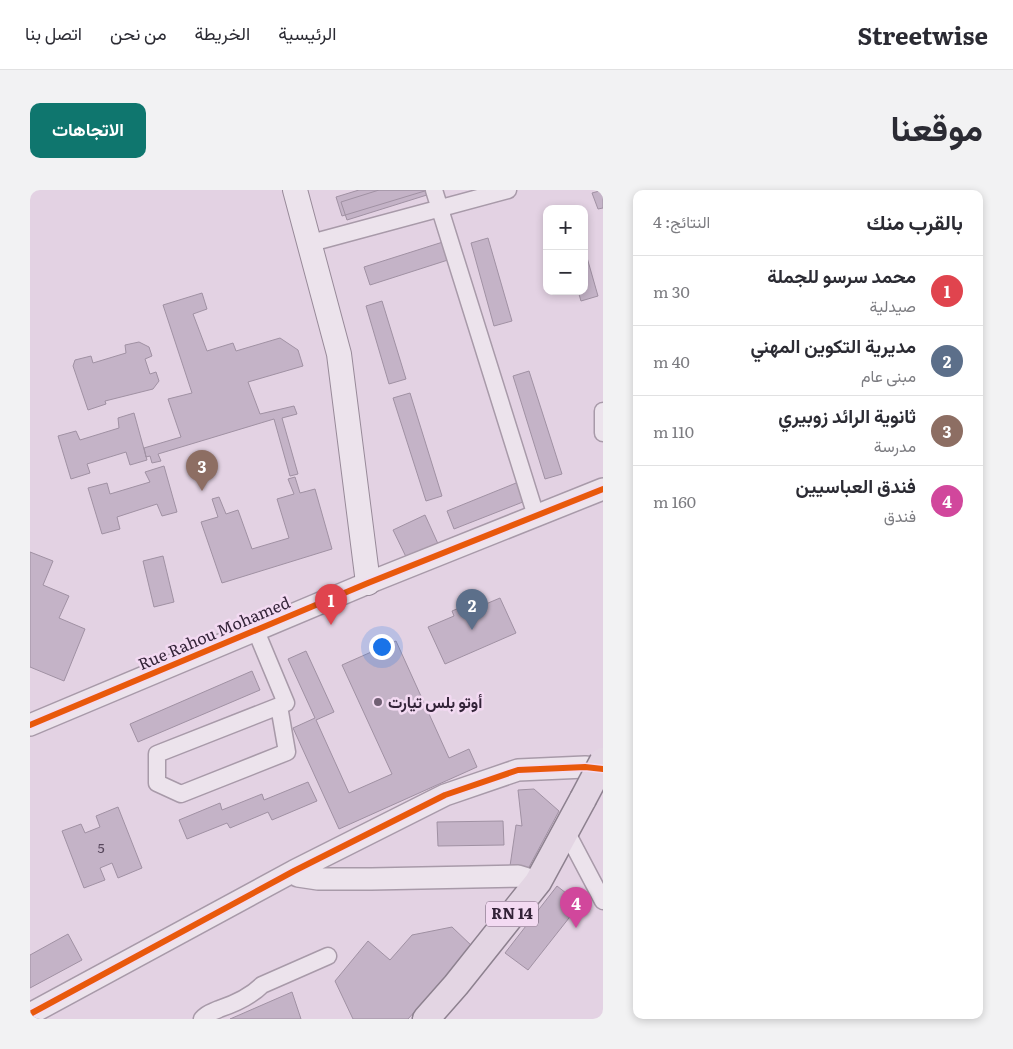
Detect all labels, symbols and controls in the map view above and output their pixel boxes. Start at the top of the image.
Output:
text: Streetwise [858,17,988,52]
text: اتصل بنا [25,19,82,46]
text: من نحن [110,19,167,46]
text: الخريطة [195,19,250,46]
text: الرئيسية [278,19,336,46]
text: موقعنا [890,100,983,152]
button: الاتجاهات [30,103,146,158]
map controls [543,205,588,295]
button: + [543,205,588,250]
text: بالقرب منك [867,205,963,236]
text: النتائج: 4 [653,209,710,233]
button: − [543,250,588,295]
text: محمد سرسو للجملة [767,261,916,289]
text: 30 m [653,279,690,303]
text: 1 [944,279,950,303]
text: صيدلية [870,293,916,317]
text: مديرية التكوين المهني [751,331,916,359]
text: 40 m [653,349,690,373]
text: 2 [943,349,951,373]
text: مبنى عام [861,363,916,387]
text: ثانوية الرائد زوبيري [778,401,916,429]
text: 110 m [653,419,694,443]
text: 3 [943,419,951,443]
text: مدرسة [874,433,916,457]
pin: 3 [186,450,218,491]
text: فندق العباسيين [796,471,916,499]
text: 160 m [653,489,696,513]
text: 4 [942,489,952,513]
text: فندق [884,503,916,527]
pin: 1 [315,584,347,625]
street label: Rue Rahou Mohamed [134,589,294,675]
pin: 2 [456,589,488,630]
your location [369,634,395,660]
place label: أوتو بلس تيارت [388,689,482,713]
marker: أوتو بلس تيارت [372,696,384,708]
house number: 5 [97,837,105,857]
pin: 4 [560,887,592,928]
road number: RN 14 [486,902,538,926]

